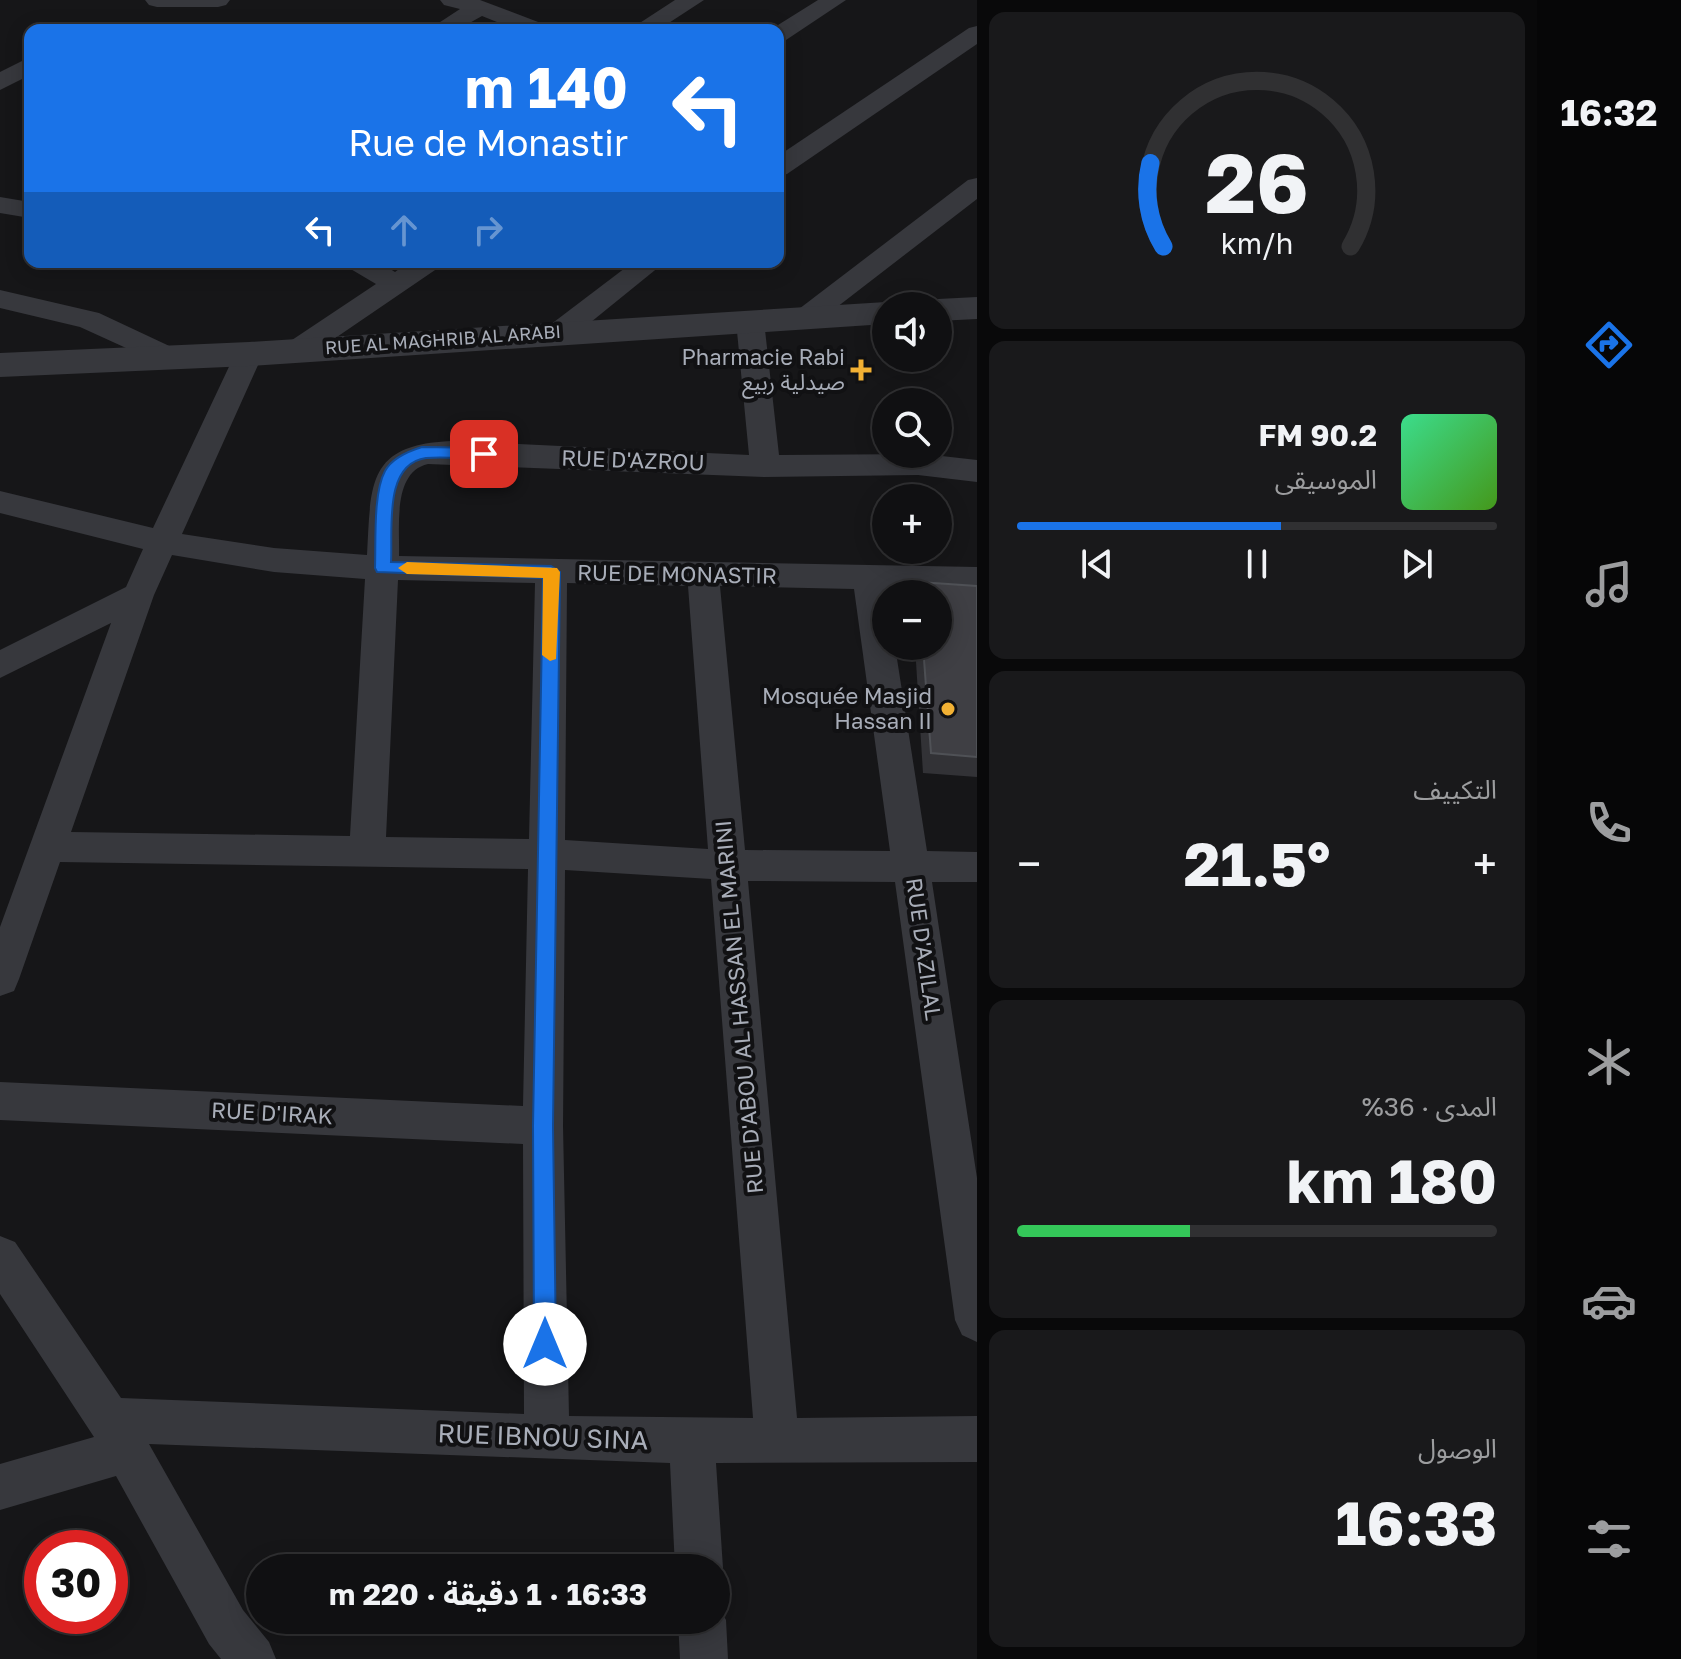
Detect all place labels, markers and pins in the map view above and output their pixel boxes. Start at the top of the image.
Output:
place label: Pharmacie Rabi صيدلية ربيع [681,343,845,399]
marker: Pharmacie Rabi صيدلية ربيع [852,361,870,379]
pin [450,420,518,488]
place label: Mosquée Masjid Hassan II [762,682,932,734]
marker: Mosquée Masjid Hassan II [939,700,957,718]

